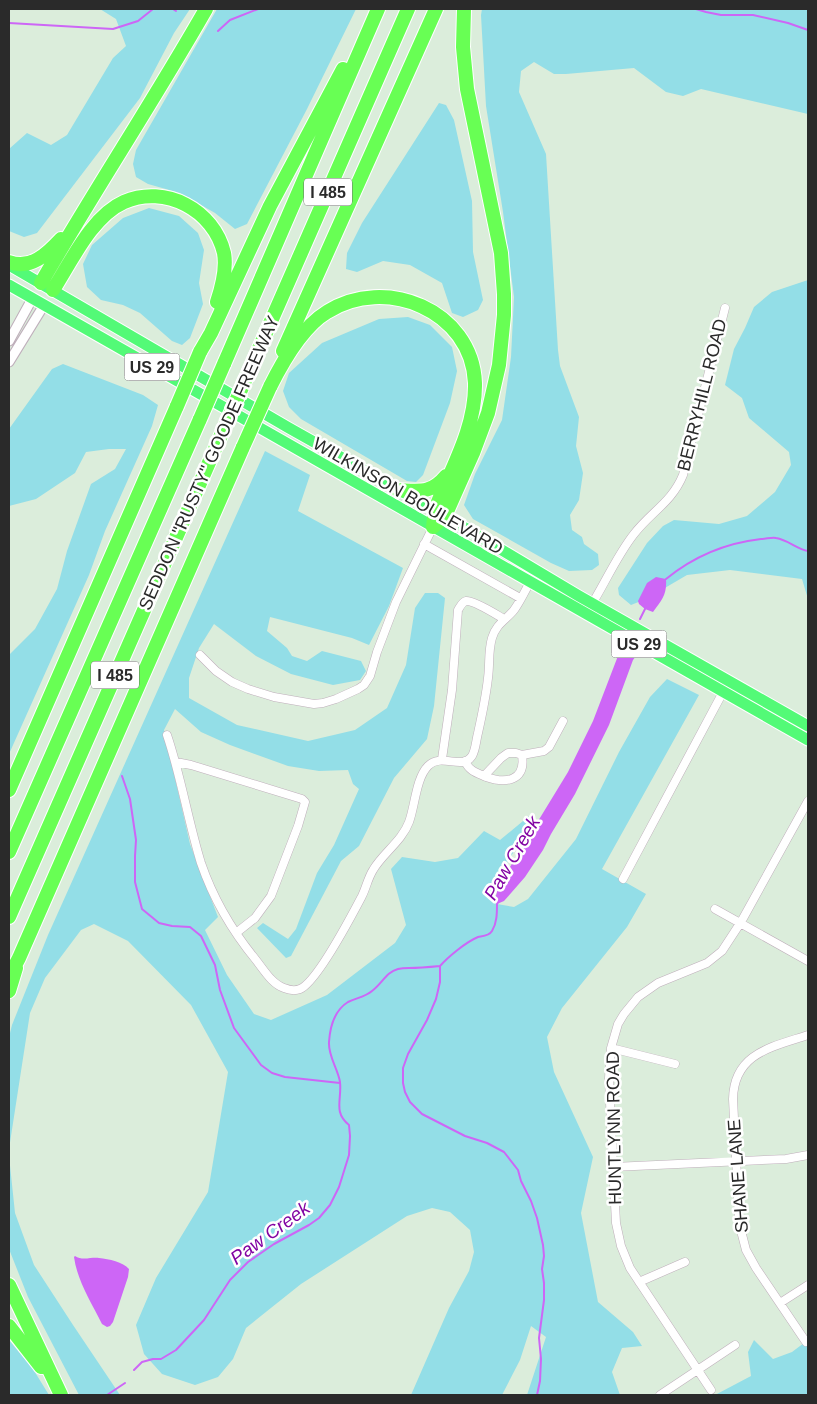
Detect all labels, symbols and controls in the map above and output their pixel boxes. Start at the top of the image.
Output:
road number: I 485 [304,178,352,206]
street label: SEDDON "RUSTY" GOODE FREEWAY [135,313,283,613]
street label: BERRYHILL ROAD [673,317,731,473]
road number: US 29 [124,354,180,381]
street label: WILKINSON BOULEVARD [310,433,506,559]
road number: US 29 [612,630,666,658]
road number: I 485 [91,662,139,688]
water label: Paw Creek [480,811,545,903]
street label: HUNTLYNN ROAD [603,1051,625,1205]
street label: SHANE LANE [724,1118,752,1234]
water label: Paw Creek [226,1196,315,1269]

